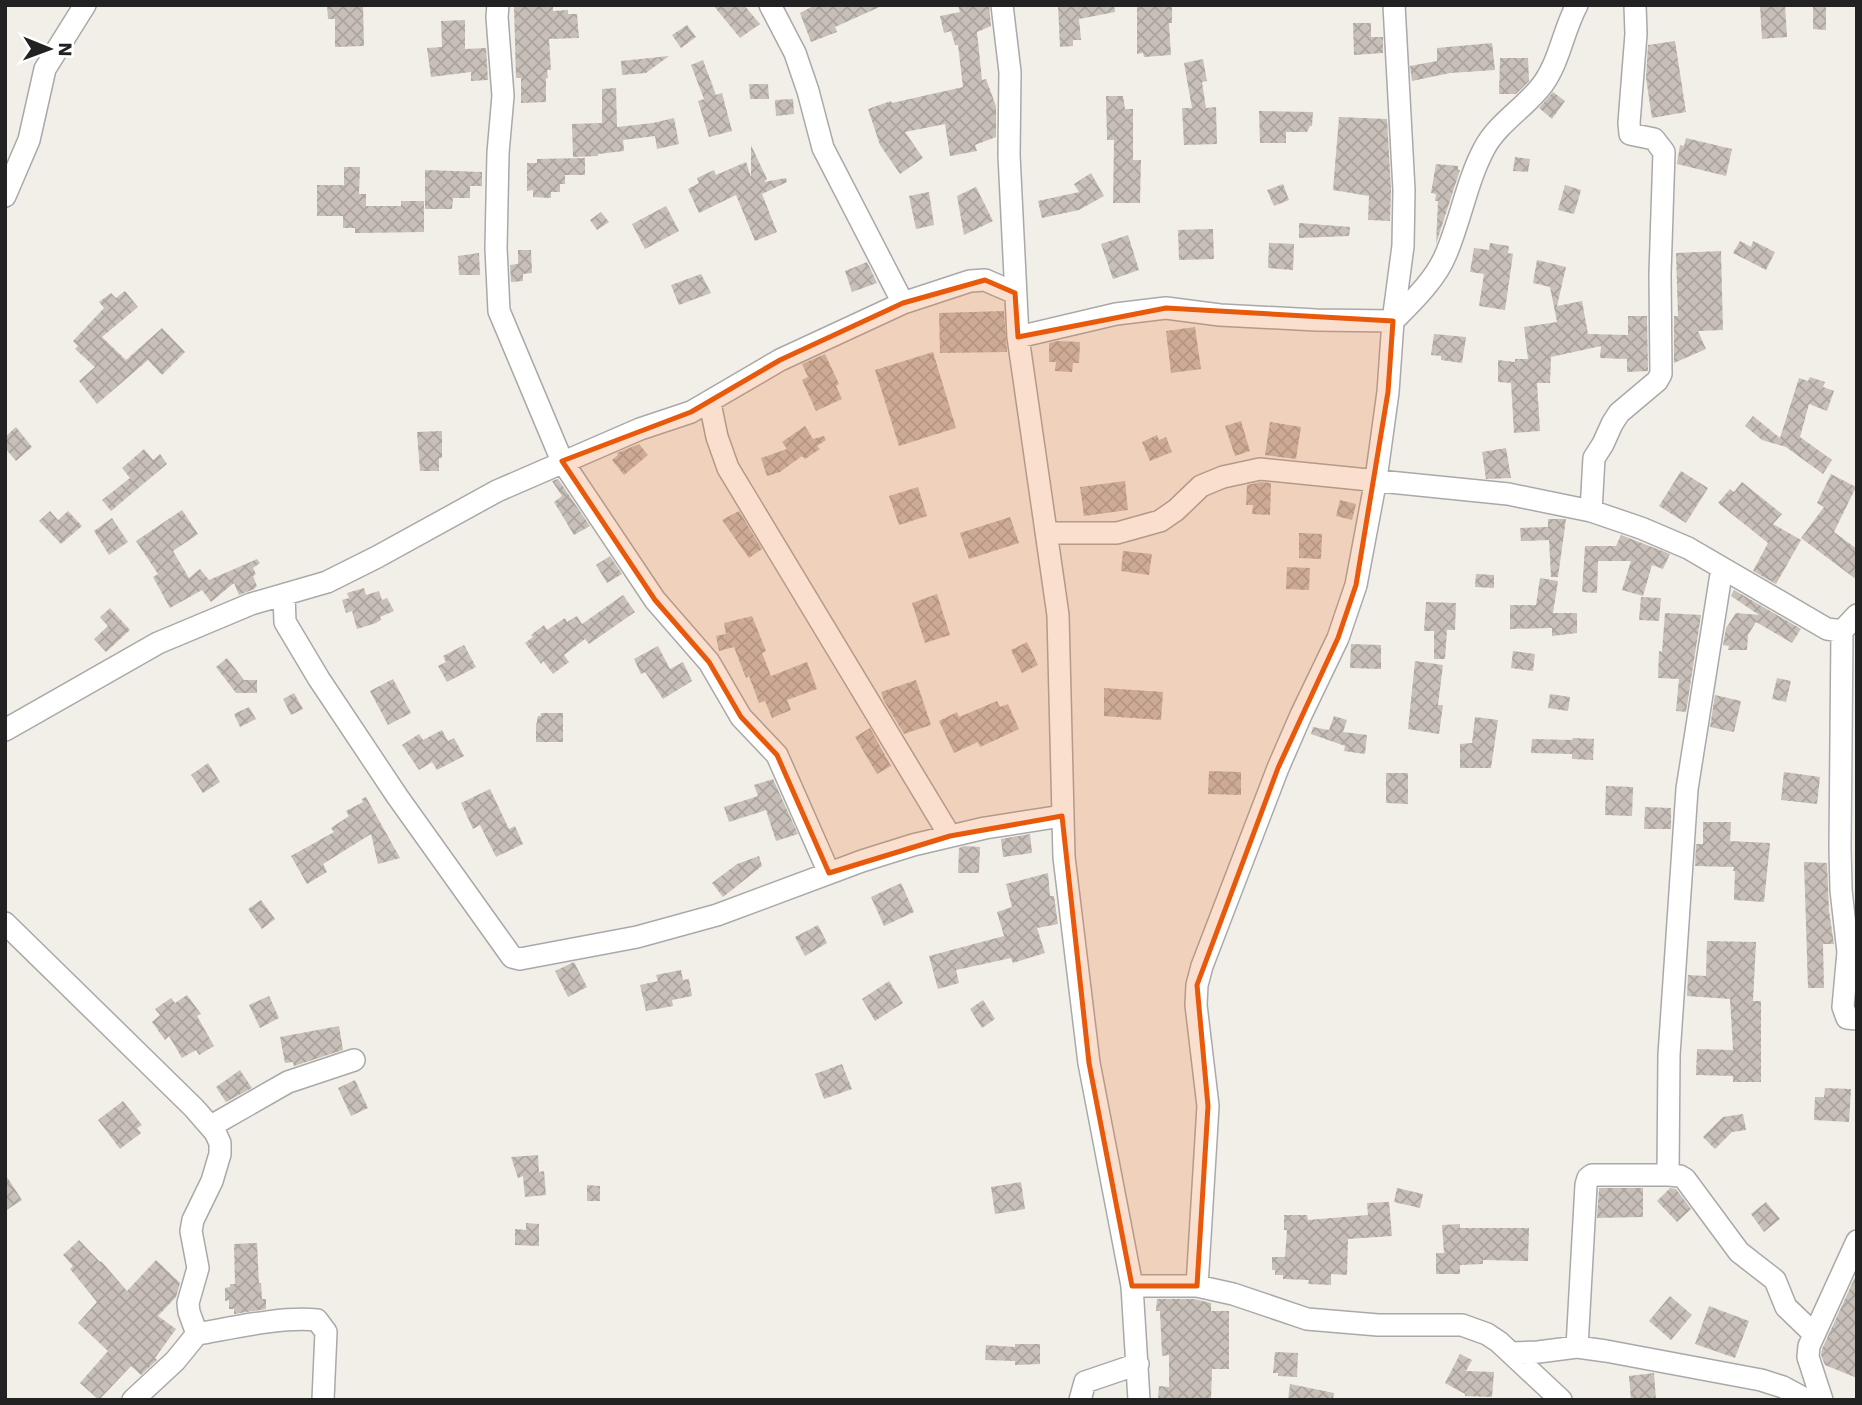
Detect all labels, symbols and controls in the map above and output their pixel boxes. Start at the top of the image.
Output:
north arrow [14,14,84,84]
text: N [54,42,77,57]

